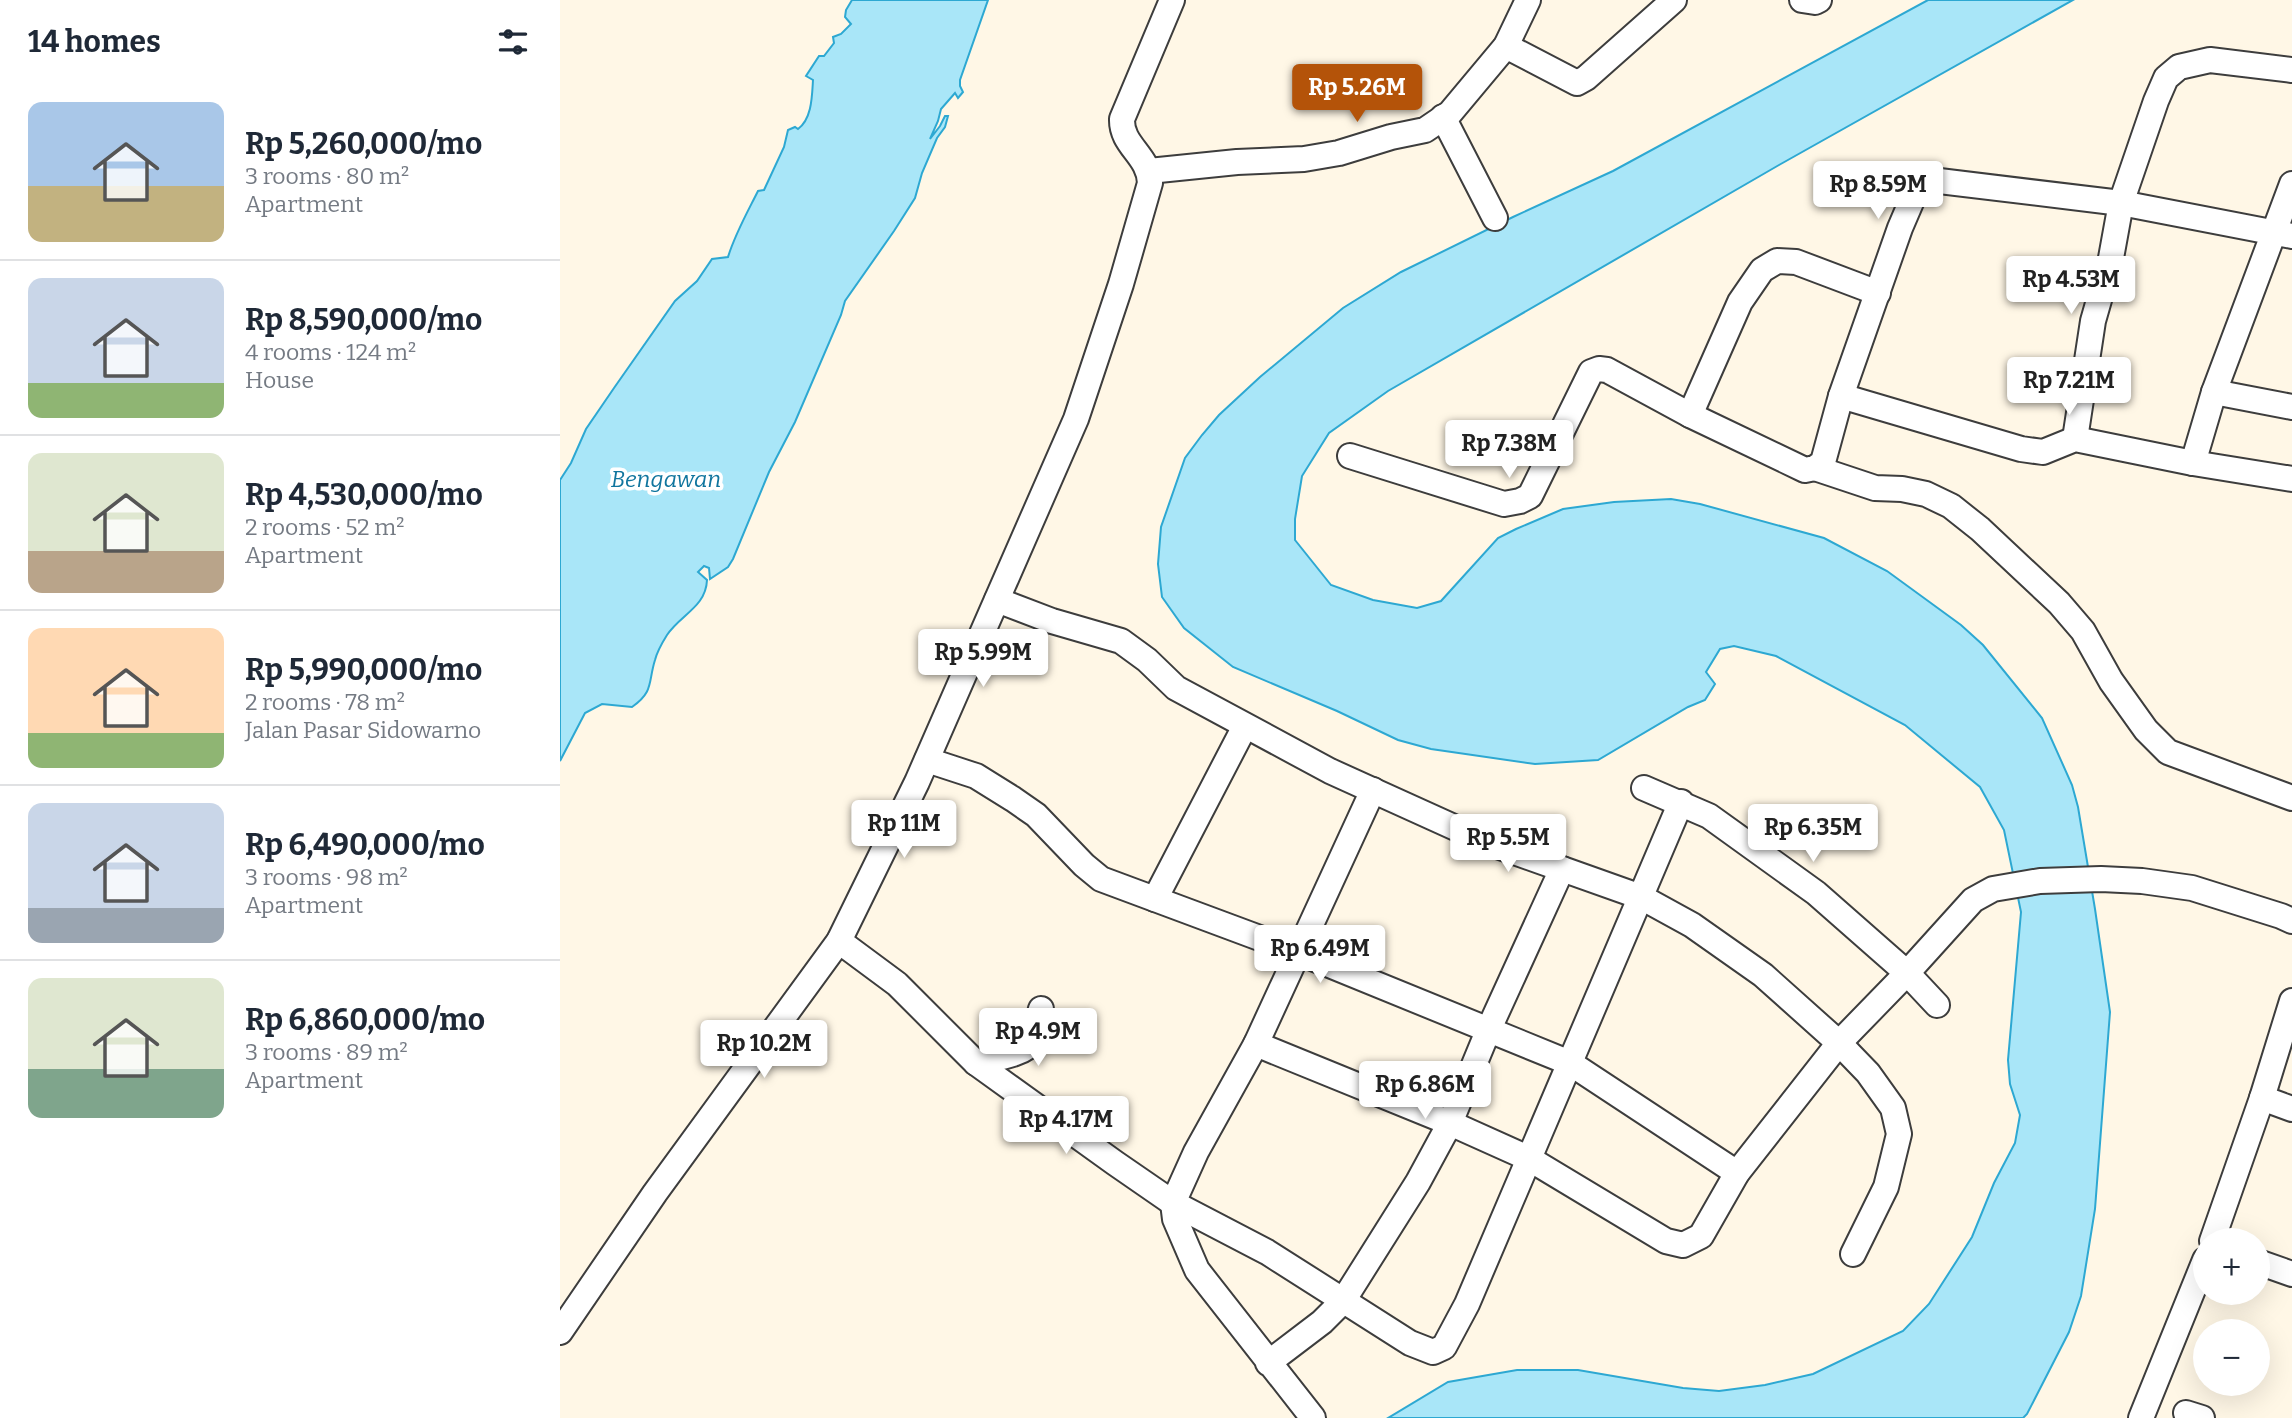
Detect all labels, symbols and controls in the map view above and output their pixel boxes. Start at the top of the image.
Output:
icon: filters [494,23,532,61]
text: 14 homes [28,24,161,60]
pin: Rp 5.26M [1285,64,1429,124]
text: Rp 5.26M [1308,73,1406,101]
text: Rp 5,260,000/mo [245,126,482,162]
icon: home [84,130,168,214]
text: 3 rooms · 80 m² [245,162,409,190]
pin: Rp 8.59M [1806,162,1950,221]
text: Rp 8.59M [1829,170,1927,198]
text: Apartment [245,190,363,218]
pin: Rp 4.53M [1999,256,2143,316]
text: Rp 4.53M [2022,265,2120,293]
text: Rp 8,590,000/mo [245,302,482,338]
icon: home [84,306,168,390]
text: 4 rooms · 124 m² [245,338,416,366]
pin: Rp 7.21M [1997,358,2141,417]
text: House [245,366,314,394]
text: Rp 7.21M [2023,366,2115,394]
pin: Rp 7.38M [1437,420,1581,480]
text: Rp 7.38M [1461,429,1557,457]
water label: Bengawan [611,465,721,493]
text: Rp 4,530,000/mo [245,477,483,513]
icon: home [84,481,168,565]
text: 2 rooms · 52 m² [245,513,404,541]
text: Apartment [245,541,363,569]
pin: Rp 5.99M [911,630,1055,689]
text: Rp 5.99M [934,638,1032,666]
text: Rp 5,990,000/mo [245,652,482,688]
icon: home [84,656,168,740]
text: 2 rooms · 78 m² [245,688,405,716]
text: Jalan Pasar Sidowarno [245,716,481,744]
pin: Rp 11M [847,800,961,860]
pin: Rp 6.35M [1741,804,1885,864]
text: Rp 11M [867,809,941,837]
text: Rp 6.35M [1764,813,1862,841]
pin: Rp 5.5M [1443,814,1573,874]
text: Rp 5.5M [1466,823,1550,851]
text: Rp 6,490,000/mo [245,827,485,863]
icon: home [84,831,168,915]
text: 3 rooms · 98 m² [245,863,408,891]
text: Apartment [245,891,363,919]
pin: Rp 6.49M [1248,926,1392,985]
text: Rp 6.49M [1270,934,1370,962]
text: Rp 6,860,000/mo [245,1002,485,1038]
icon: home [84,1006,168,1090]
pin: Rp 4.9M [973,1009,1103,1068]
text: Rp 4.9M [995,1017,1081,1045]
pin: Rp 10.2M [692,1020,836,1080]
text: Rp 10.2M [716,1029,812,1057]
text: 3 rooms · 89 m² [245,1038,408,1066]
pin: Rp 6.86M [1353,1062,1497,1121]
text: Apartment [245,1066,363,1094]
text: Rp 6.86M [1375,1070,1475,1098]
pin: Rp 4.17M [994,1096,1138,1156]
text: Rp 4.17M [1019,1105,1113,1133]
map controls [2193,1228,2270,1396]
button: + [2193,1228,2270,1305]
button: − [2193,1319,2270,1396]

